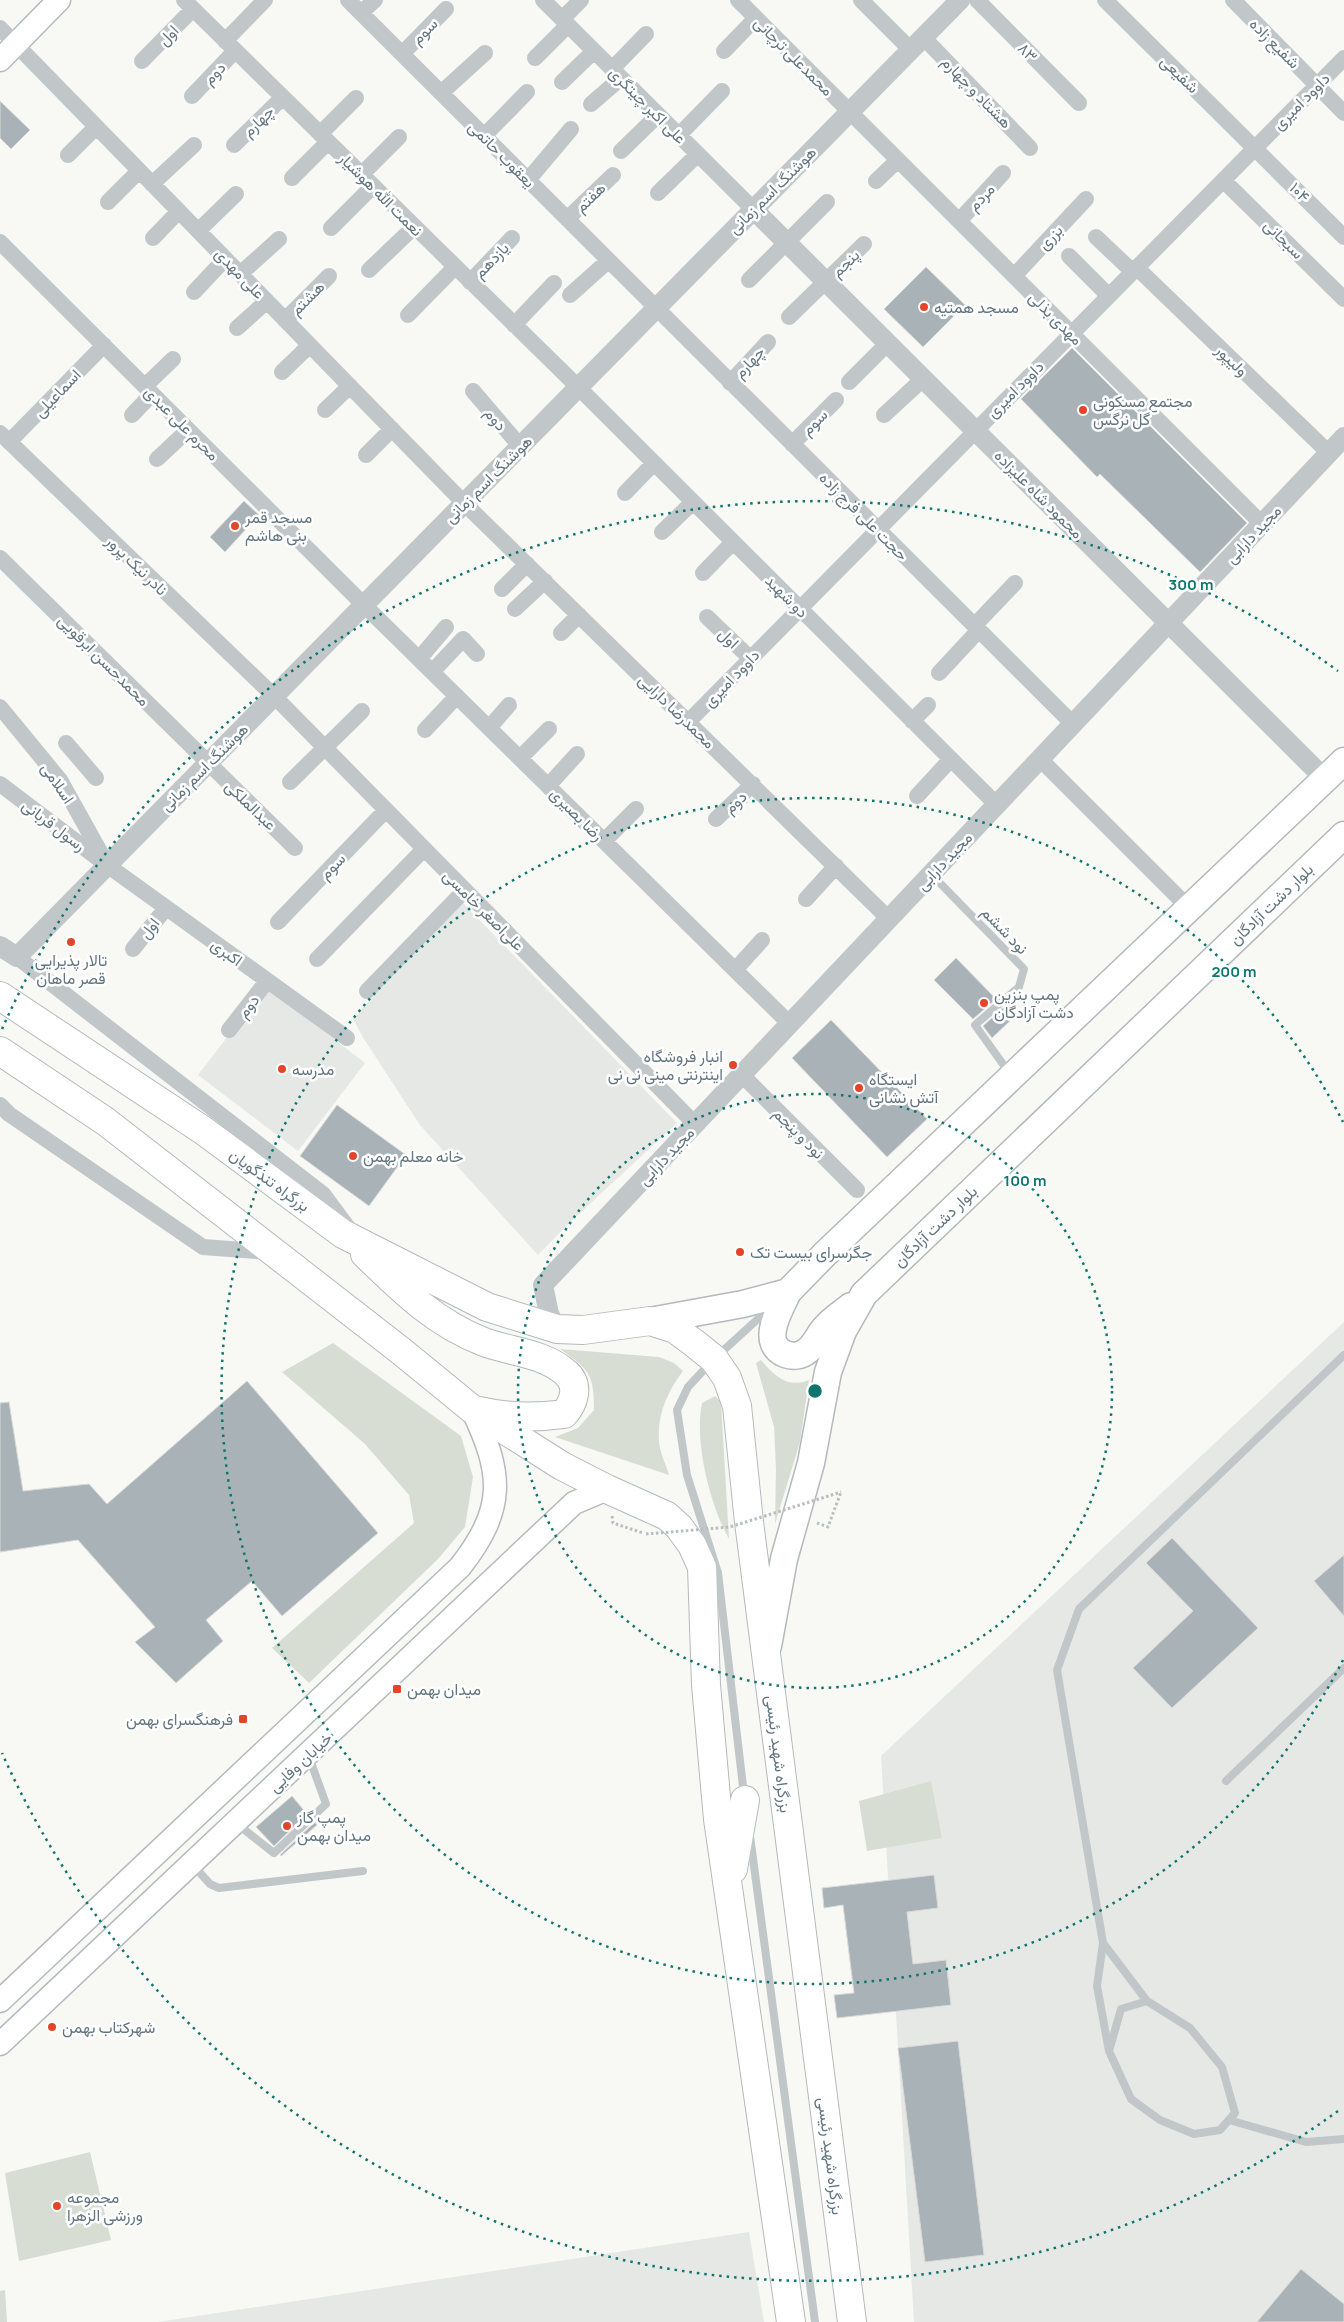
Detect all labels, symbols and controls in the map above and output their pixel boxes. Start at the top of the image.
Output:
street label: محمدعلی ترچانی [749,12,838,101]
street label: سوم [406,13,442,49]
street label: شفیع زاده [1244,13,1305,74]
street label: اول [153,20,183,50]
street label: ۸۳ [1013,37,1043,67]
street label: شفیعی [1156,50,1204,98]
street label: هشتاد و چهارم [936,51,1017,134]
street label: دوم [198,57,230,89]
street label: علی اکبر چیتگری [604,61,692,149]
street label: داوود امیری [1268,68,1334,134]
street label: چهارم [237,100,280,142]
street label: یعقوب حاتمی [464,116,540,192]
street label: هوشنگ اسم زمانی [723,141,821,239]
street label: نعمت الله هوشیار [333,146,428,241]
street label: هفتم [570,177,610,217]
street label: ۱۰۴ [1285,177,1315,207]
street label: مردم [963,178,999,216]
street label: سبحانی [1259,214,1309,264]
street label: بزری [1033,219,1067,255]
street label: یازدهم [468,237,514,283]
street label: علی مهدی [210,243,270,303]
street label: پنجم [826,244,865,283]
street label: هشتم [285,276,329,320]
street label: مهدی بذلی [1024,286,1088,350]
place label: مسجد همتیه [934,296,1019,318]
marker: مسجد همتیه [918,301,930,313]
street label: ولیپور [1210,338,1253,382]
street label: چهارم [728,341,770,384]
street label: داوود امیری [982,356,1048,422]
street label: اسماعیلی [28,364,86,422]
street label: محرم علی عبدی [140,381,224,465]
place label: مجتمع مسکونی گل نرگس [1093,390,1192,430]
street label: دوم [480,403,512,435]
street label: سوم [796,404,832,440]
marker: مجتمع مسکونی گل نرگس [1077,404,1089,416]
street label: هوشنگ اسم زمانی [439,430,537,528]
street label: محمود شاه علیزاده [990,445,1088,543]
street label: حجت علی فرج زاده [814,467,913,566]
street label: مجید دارابی [1220,500,1286,568]
place label: مسجد قمر بنی هاشم [244,506,312,546]
marker: مسجد قمر بنی هاشم [229,520,241,532]
street label: نادر نیک پرور [100,529,173,601]
street label: دو شهید [761,570,813,622]
text: 300 m [1169,574,1213,595]
street label: محمدحسن ابرقویی [53,609,155,711]
street label: اول [714,623,744,653]
street label: داوود امیری [698,644,764,712]
street label: محمدرضا دارایی [634,669,720,753]
street label: هوشنگ اسم زمانی [155,718,253,816]
street label: اسلامی [36,758,80,808]
street label: عبدالملکی [221,775,281,835]
street label: رضا بصیری [545,782,609,846]
street label: دوم [719,786,751,818]
street label: رسول قربانی [18,794,90,856]
street label: مجید دارابی [911,827,977,895]
street label: سوم [314,848,350,884]
street label: بلوار دشت آزادگان [1224,858,1318,950]
street label: علی‌اصغر خامسی [438,864,530,956]
street label: نود ششم [977,901,1033,959]
street label: اول [134,913,164,943]
street label: اکبری [207,933,247,971]
marker: تالار پذیرایی قصر ماهان [65,936,77,948]
place label: تالار پذیرایی قصر ماهان [35,949,107,989]
text: 200 m [1211,961,1257,982]
place label: پمپ بنزین دشت آزادگان [994,983,1074,1023]
street label: دوم [232,990,264,1022]
marker: پمپ بنزین دشت آزادگان [978,997,990,1009]
place label: انبار فروشگاه اینترنتی مینی نی نی [608,1045,723,1085]
place label: مدرسه [292,1058,334,1080]
marker: انبار فروشگاه اینترنتی مینی نی نی [727,1059,739,1071]
marker: مدرسه [276,1063,288,1075]
place label: ایستگاه آتش نشانی [869,1068,940,1108]
marker: ایستگاه آتش نشانی [853,1082,865,1094]
street label: نود و پنجم [768,1102,830,1164]
street label: مجید دارابی [633,1122,699,1190]
street label: بزرگراه تندگویان [225,1143,315,1217]
place label: خانه معلم بهمن [363,1145,464,1167]
marker: خانه معلم بهمن [347,1150,359,1162]
text: 100 m [1004,1170,1046,1191]
street label: بلوار دشت آزادگان [888,1180,982,1272]
place label: جگرسرای بیست تک [750,1241,872,1263]
marker: جگرسرای بیست تک [734,1246,746,1258]
centre of rings [806,1382,824,1400]
place label: میدان بهمن [407,1678,481,1700]
marker: میدان بهمن [391,1683,403,1695]
street label: بزرگراه شهید رئیسی [761,1694,797,1814]
place label: فرهنگسرای بهمن [126,1708,233,1730]
marker: فرهنگسرای بهمن [237,1713,249,1725]
street label: خیابان وفایی [263,1727,337,1797]
place label: پمپ گاز میدان بهمن [296,1806,371,1846]
marker: پمپ گاز میدان بهمن [281,1820,293,1832]
place label: شهرکتاب بهمن [62,2016,155,2038]
marker: شهرکتاب بهمن [46,2021,58,2033]
street label: بزرگراه شهید رئیسی [813,2096,849,2216]
place label: مجموعه ورزشی الزهرا [67,2186,143,2226]
marker: مجموعه ورزشی الزهرا [51,2200,63,2212]

